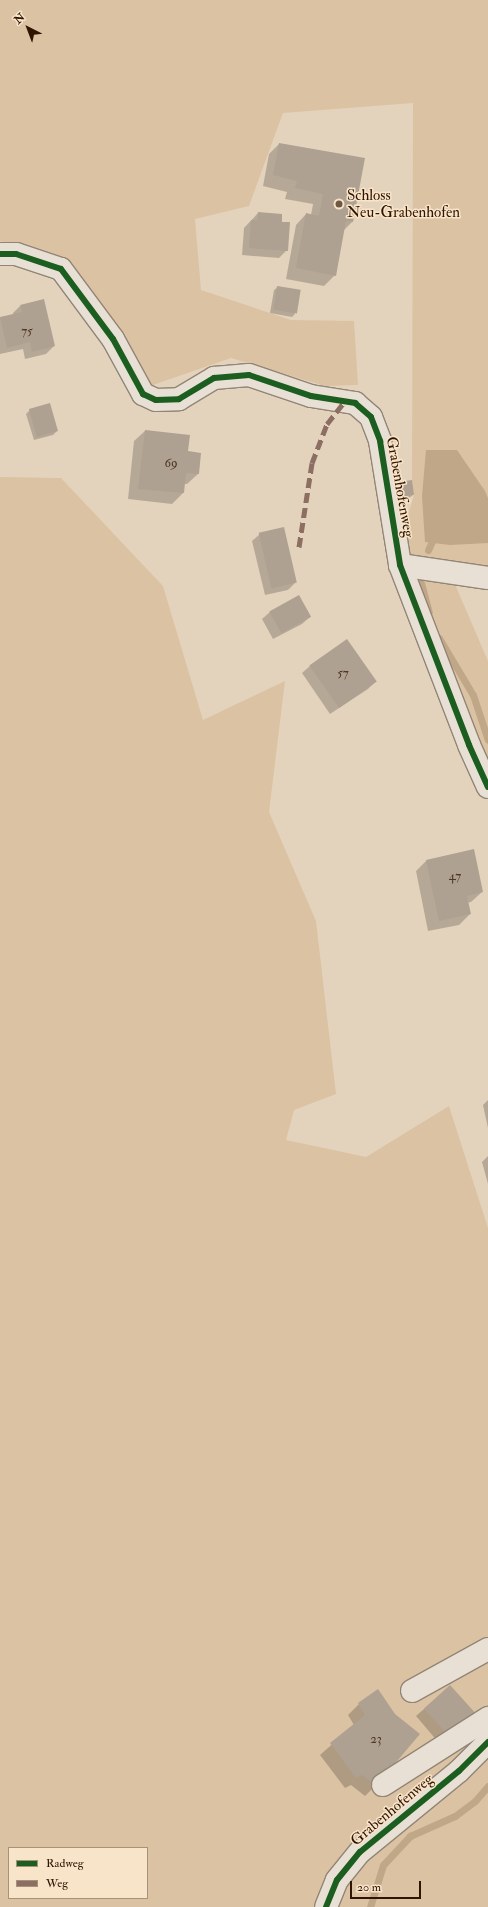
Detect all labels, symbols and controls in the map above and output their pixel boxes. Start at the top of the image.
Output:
north arrow [8,8,48,48]
text: N [12,11,28,27]
place label: Schloss Neu-Grabenhofen [347,186,460,221]
marker: Schloss Neu-Grabenhofen [334,199,344,209]
house number: 75 [21,323,33,339]
street label: Grabenhofenweg [382,435,418,539]
house number: 69 [164,455,178,471]
house number: 57 [337,665,349,681]
house number: 47 [449,868,461,884]
house number: 23 [370,1731,382,1747]
street label: Grabenhofenweg [347,1770,437,1850]
legend [8,1847,148,1899]
text: Radweg [46,1856,84,1871]
scale bar [352,1873,423,1899]
text: Weg [46,1876,68,1891]
text: 20 m [357,1880,381,1895]

